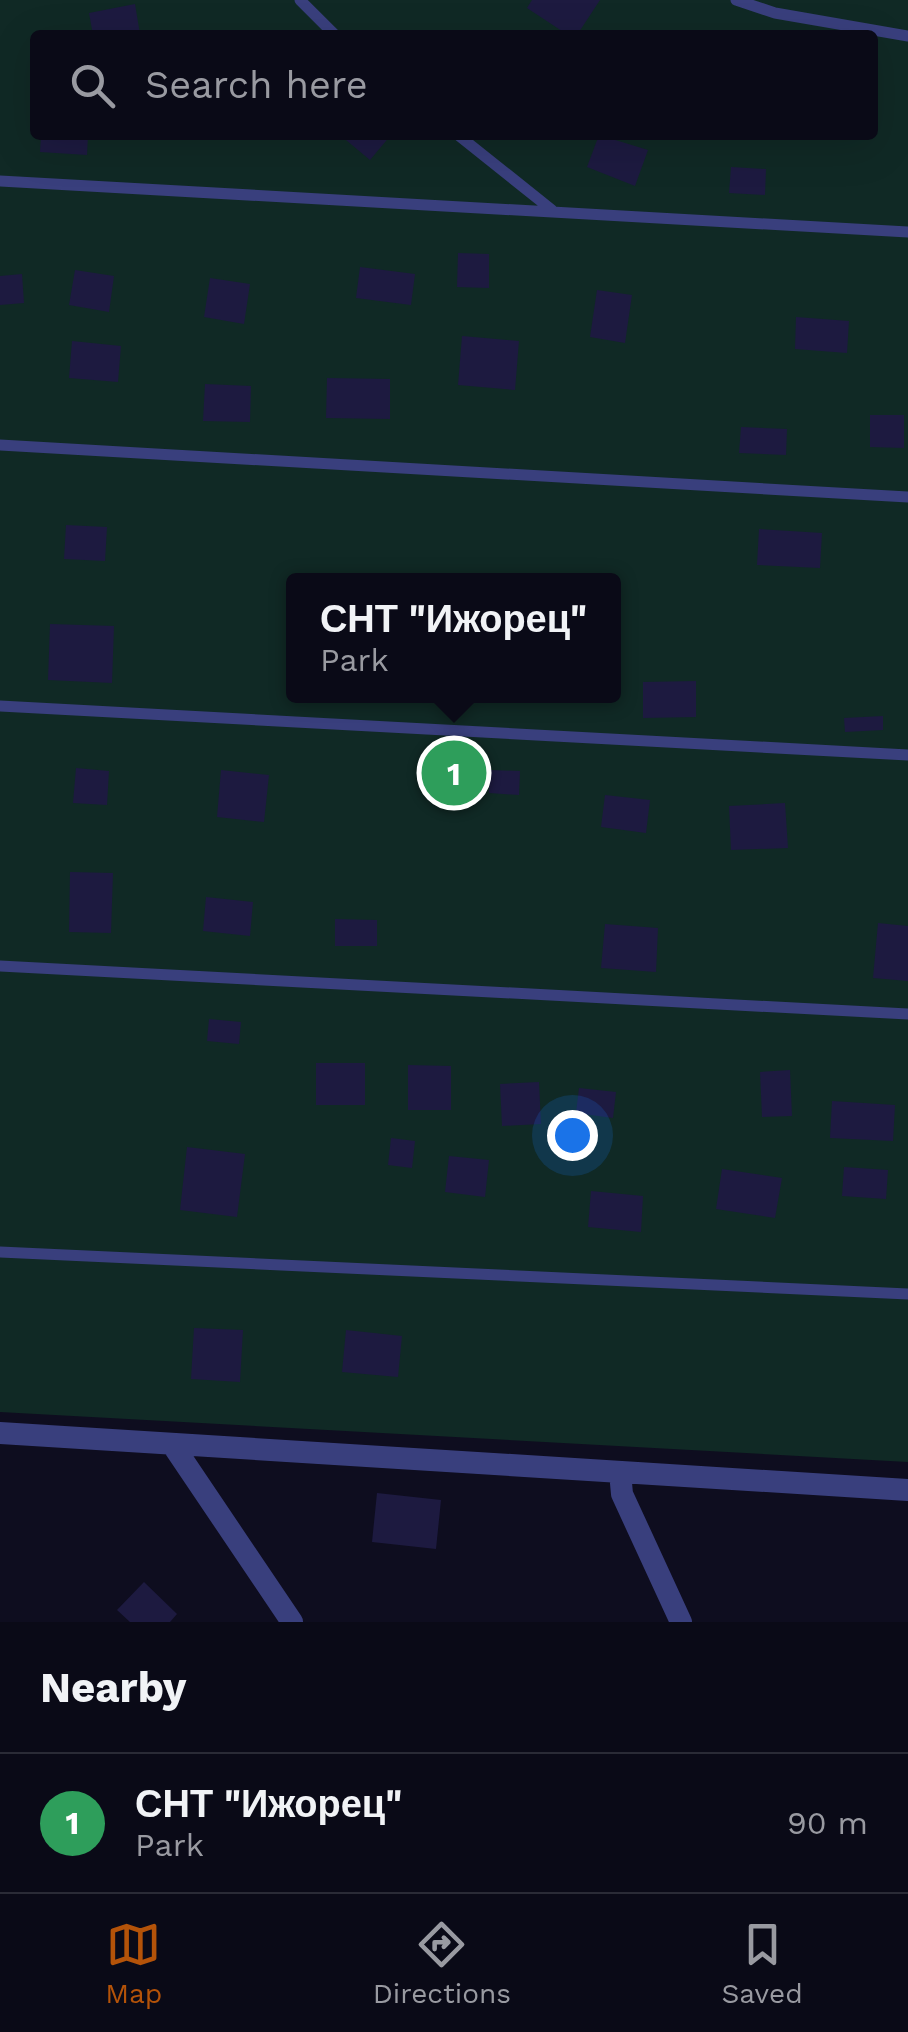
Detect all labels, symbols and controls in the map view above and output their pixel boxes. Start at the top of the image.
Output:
search box [30,30,878,140]
icon: search [65,58,120,113]
text: Search here [145,63,368,107]
popup [286,573,621,703]
text: СНТ "Ижорец" [320,597,587,641]
text: Park [320,641,389,679]
pin: 1 [422,736,486,810]
your location [547,1110,598,1161]
text: Nearby [40,1663,187,1712]
text: СНТ "Ижорец" [135,1782,402,1826]
text: 1 [66,1804,79,1842]
text: 90 m [787,1804,868,1842]
text: Park [135,1826,204,1864]
tab: Map [105,1917,162,2010]
tab: Directions [373,1917,511,2010]
tab: Saved [721,1917,803,2010]

